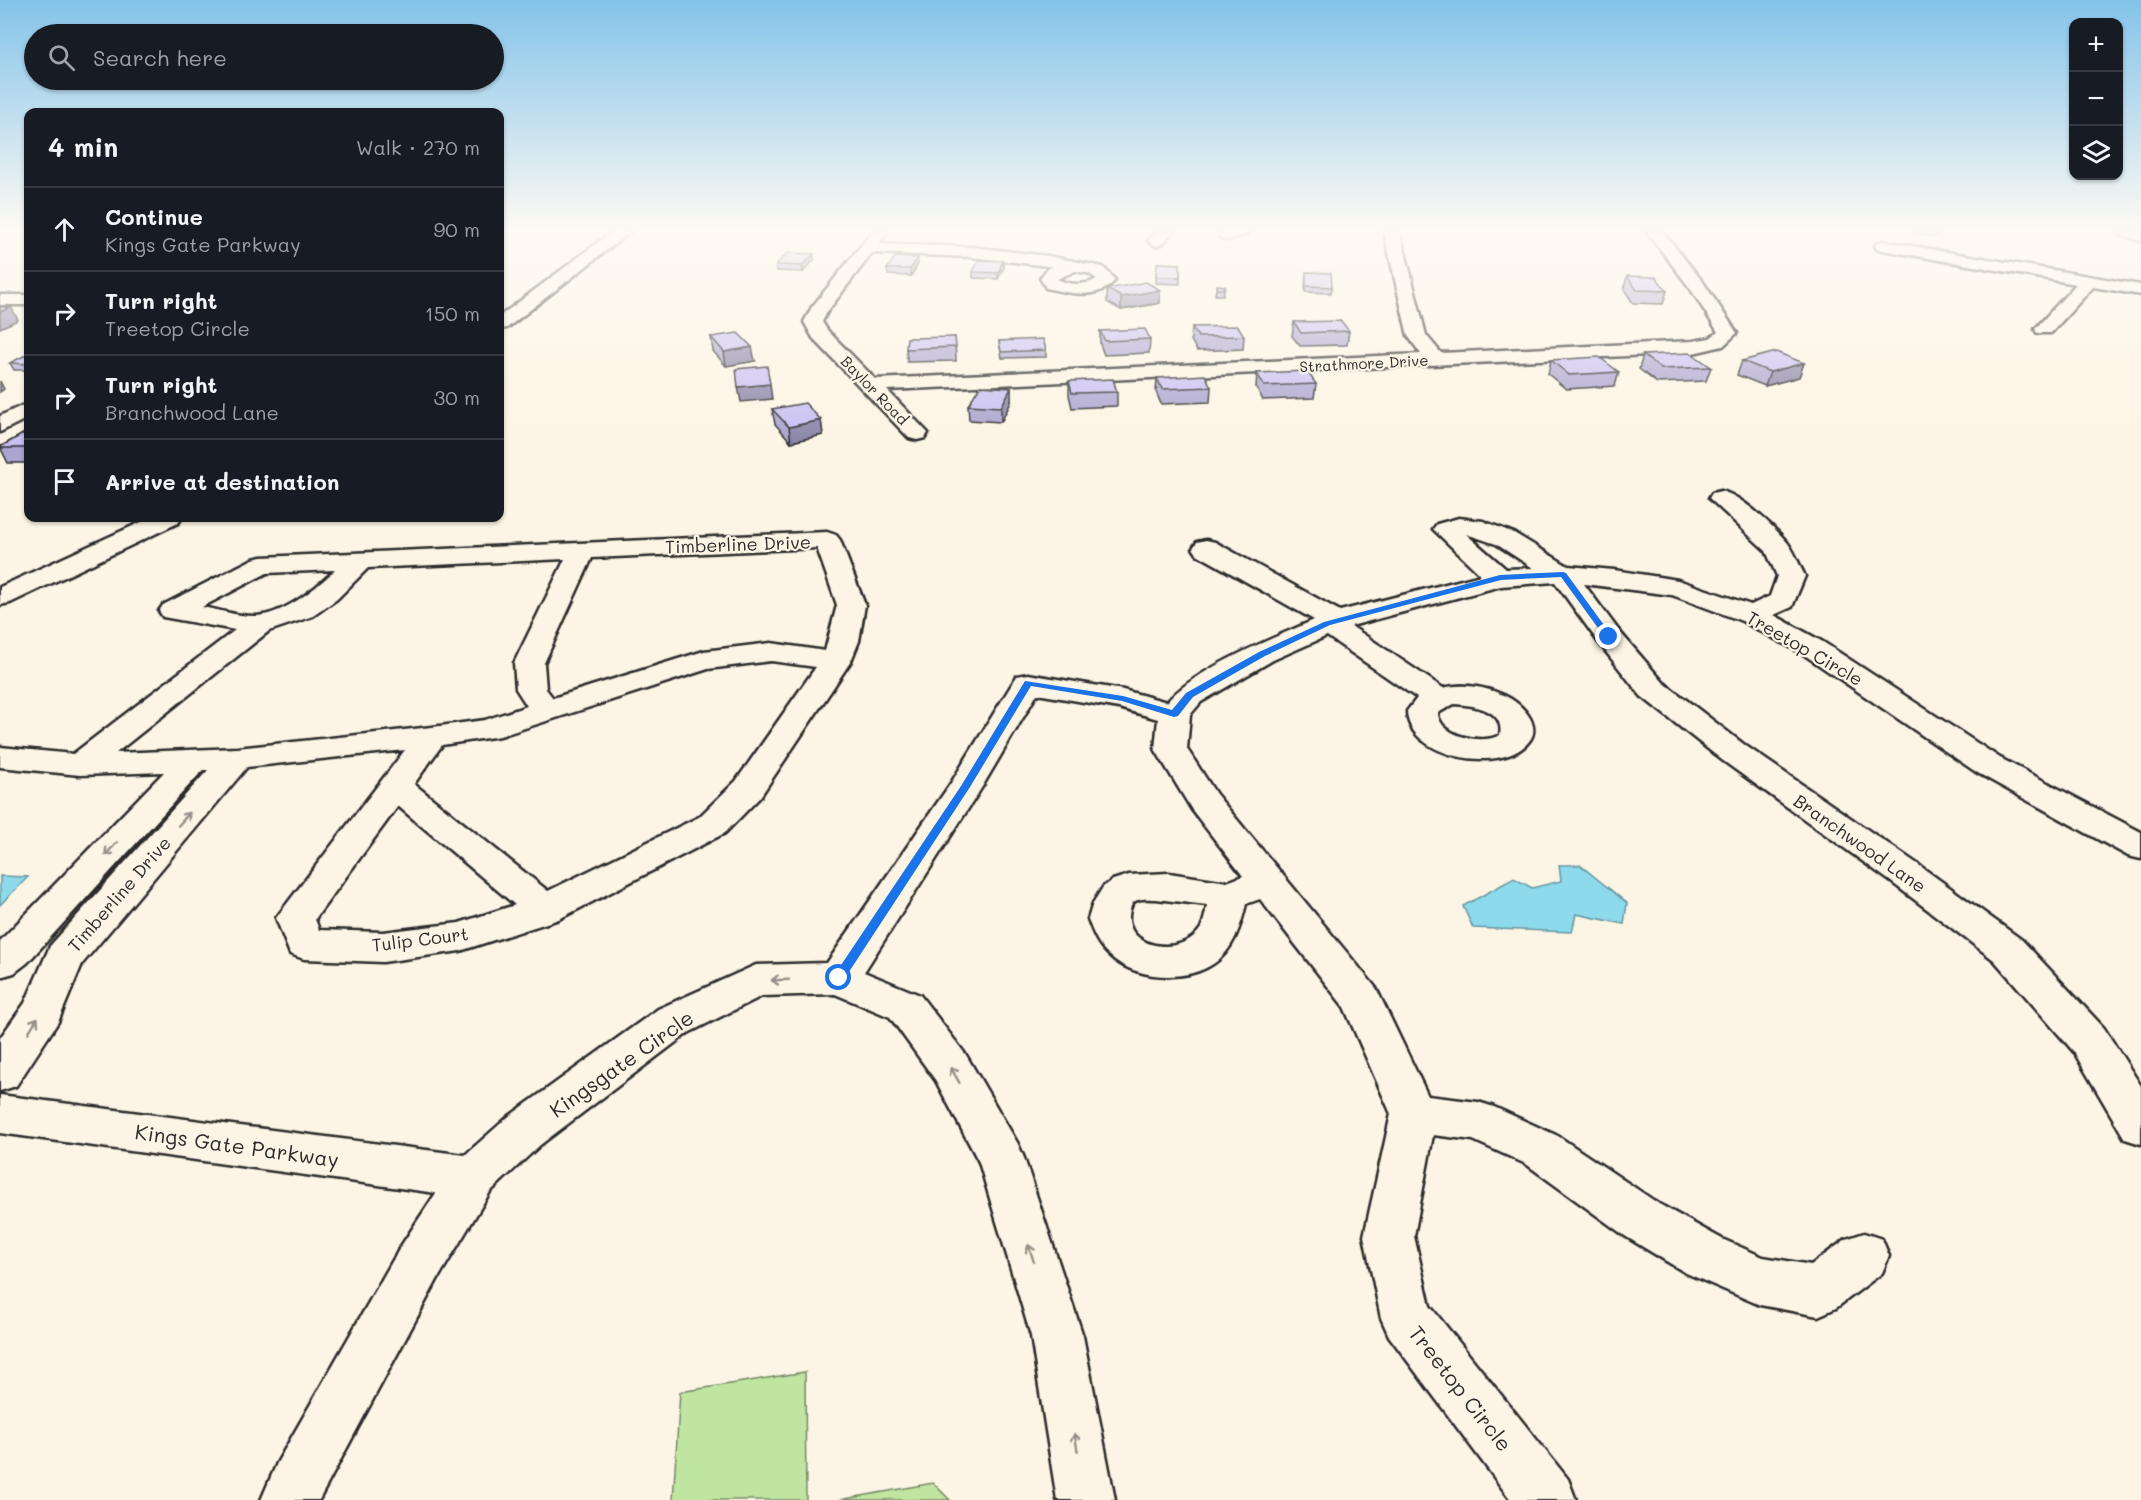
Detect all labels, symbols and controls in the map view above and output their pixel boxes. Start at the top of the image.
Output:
map controls [2069,18,2123,180]
button: + [2069,18,2123,72]
search box [24,24,504,90]
icon: search [45,41,78,74]
text: Search here [93,43,227,72]
button: − [2069,72,2123,126]
button: layers [2069,126,2123,180]
text: 4 min [48,130,118,164]
text: Walk · 270 m [356,134,480,160]
text: Continue [105,202,203,231]
icon: ahead [48,213,81,246]
text: 90 m [434,216,480,242]
text: Kings Gate Parkway [105,231,301,257]
text: Turn right [105,286,217,315]
icon: right [48,297,81,330]
text: 150 m [425,300,480,326]
text: Treetop Circle [105,315,250,341]
street label: Strathmore Drive [1299,350,1429,376]
street label: Baylor Road [837,351,913,429]
text: Turn right [105,370,217,399]
icon: right [48,381,81,414]
text: 30 m [434,384,480,410]
text: Branchwood Lane [105,399,279,425]
icon: arrive [48,465,81,498]
text: Arrive at destination [105,467,340,496]
street label: Timberline Drive [665,529,811,559]
street label: Treetop Circle [1743,605,1867,691]
route end [1595,623,1621,649]
street label: Branchwood Lane [1789,788,1931,898]
one-way arrow [177,812,191,827]
street label: Timberline Drive [62,831,176,957]
one-way arrow [104,841,118,856]
street label: Tulip Court [370,921,470,957]
route start [825,964,851,990]
one-way arrow [770,974,790,986]
street label: Kingsgate Circle [544,1003,698,1123]
one-way arrow [28,1017,40,1034]
one-way arrow [949,1067,961,1084]
street label: Kings Gate Parkway [133,1117,341,1173]
one-way arrow [1025,1244,1036,1263]
street label: Treetop Circle [1404,1320,1518,1456]
one-way arrow [1070,1433,1081,1453]

